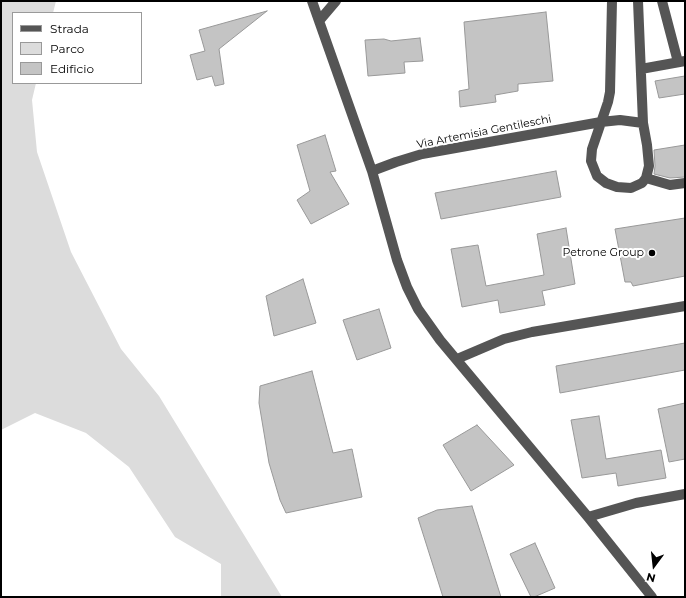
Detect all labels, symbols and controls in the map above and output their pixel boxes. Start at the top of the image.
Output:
legend [12,12,142,84]
text: Strada [50,21,89,36]
text: Parco [50,41,84,56]
text: Edificio [50,61,94,76]
street label: Via Artemisia Gentileschi [416,112,552,152]
place label: Petrone Group [562,246,644,260]
marker: Petrone Group [647,248,657,258]
north arrow [634,546,674,586]
text: N [645,570,657,586]

